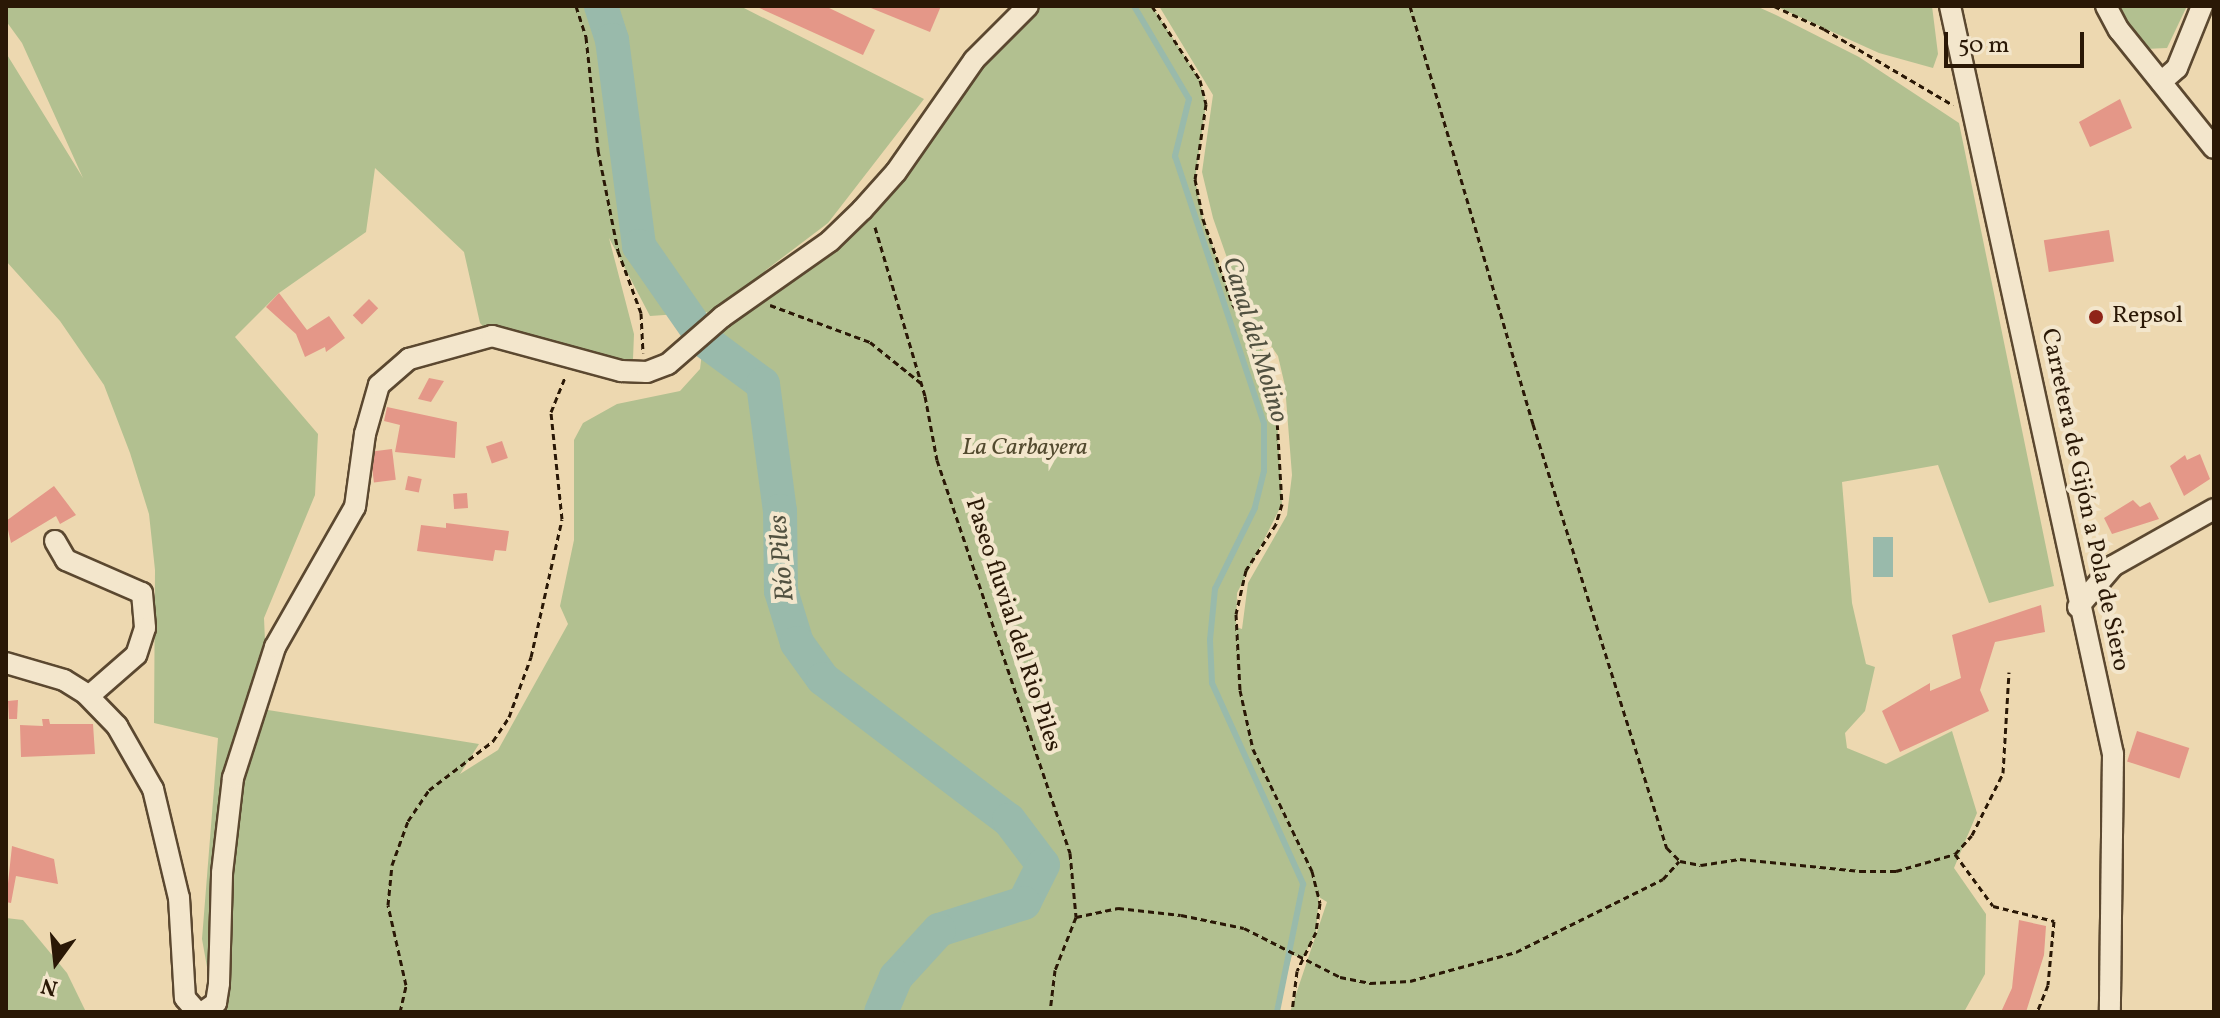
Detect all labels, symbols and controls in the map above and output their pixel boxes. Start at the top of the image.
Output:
scale bar [1948,16,2088,66]
text: 50 m [1958,29,2010,63]
water label: Canal del Molino [1214,253,1294,427]
place label: Repsol [2112,303,2183,331]
marker: Repsol [2087,308,2105,326]
street label: Carretera de Gijón a Pola de Siero [2034,326,2134,674]
park label: La Carbayera [962,435,1088,463]
street label: Paseo fluvial del Rio Piles [957,495,1067,755]
water label: Río Piles [764,513,802,603]
north arrow [16,922,96,1002]
text: N [38,969,61,1003]

